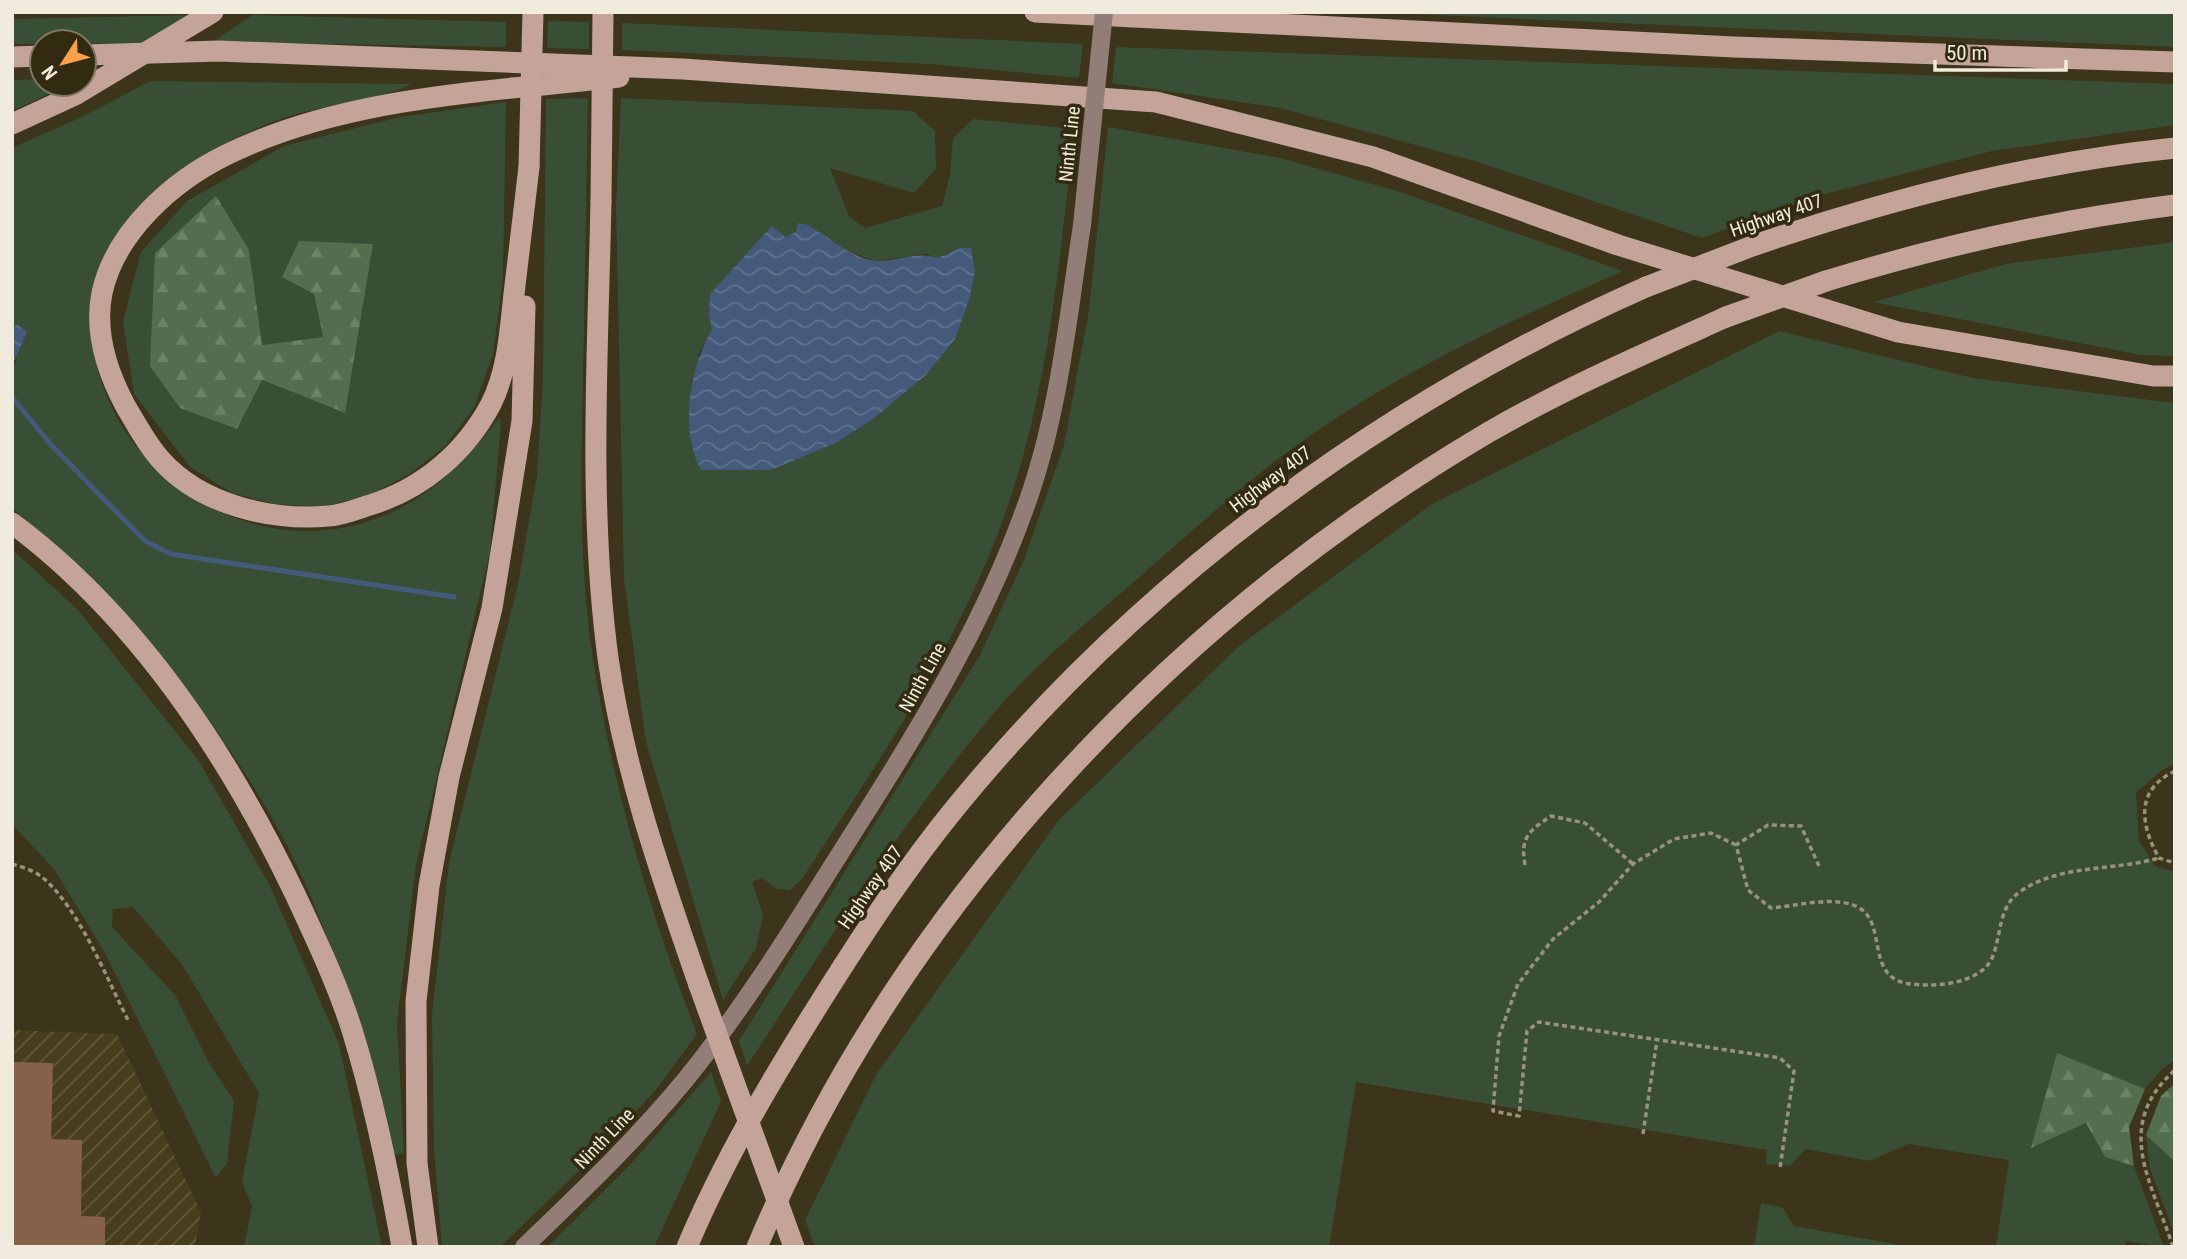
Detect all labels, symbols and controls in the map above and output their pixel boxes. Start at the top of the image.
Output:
north arrow [28,28,98,98]
scale bar [1935,28,2066,72]
text: 50 m [1946,41,1987,65]
text: N [37,61,62,84]
street label: Ninth Line [1054,105,1085,183]
street label: Highway 407 [1727,189,1825,242]
street label: Highway 407 [1225,441,1316,518]
street label: Ninth Line [894,638,951,716]
street label: Highway 407 [833,841,907,933]
street label: Ninth Line [570,1103,639,1174]

